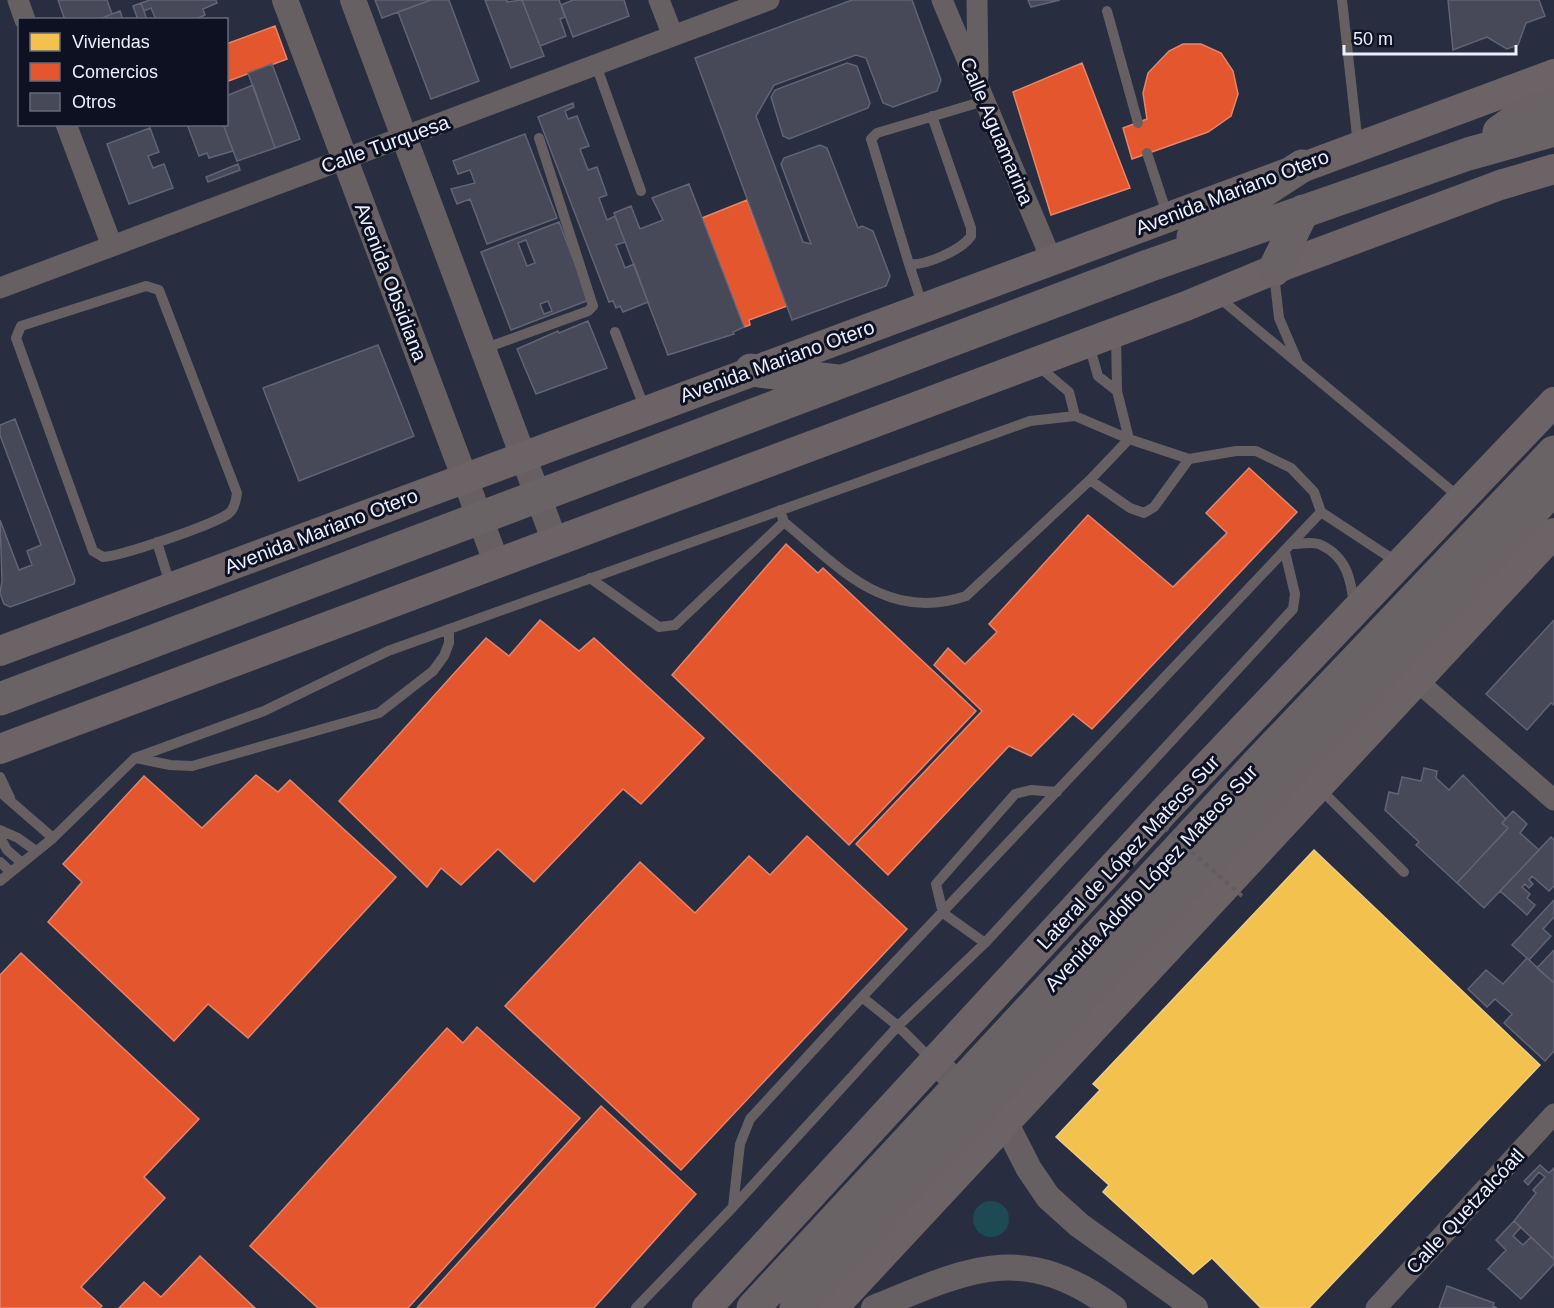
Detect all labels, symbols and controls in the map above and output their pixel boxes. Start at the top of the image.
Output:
legend [18,18,228,126]
scale bar [1344,18,1516,56]
text: 50 m [1353,29,1393,49]
text: Viviendas [72,32,150,52]
street label: Calle Aguamarina [956,54,1038,209]
text: Comercios [72,62,158,82]
text: Otros [72,92,116,112]
street label: Calle Turquesa [318,110,453,177]
street label: Avenida Mariano Otero [1132,145,1332,239]
street label: Avenida Obsidiana [351,200,432,365]
street label: Avenida Mariano Otero [677,316,877,406]
street label: Avenida Mariano Otero [221,484,421,578]
street label: Lateral de López Mateos Sur [1032,750,1224,953]
street label: Avenida Adolfo López Mateos Sur [1040,760,1262,996]
street label: Calle Quetzalcóatl [1402,1144,1528,1278]

